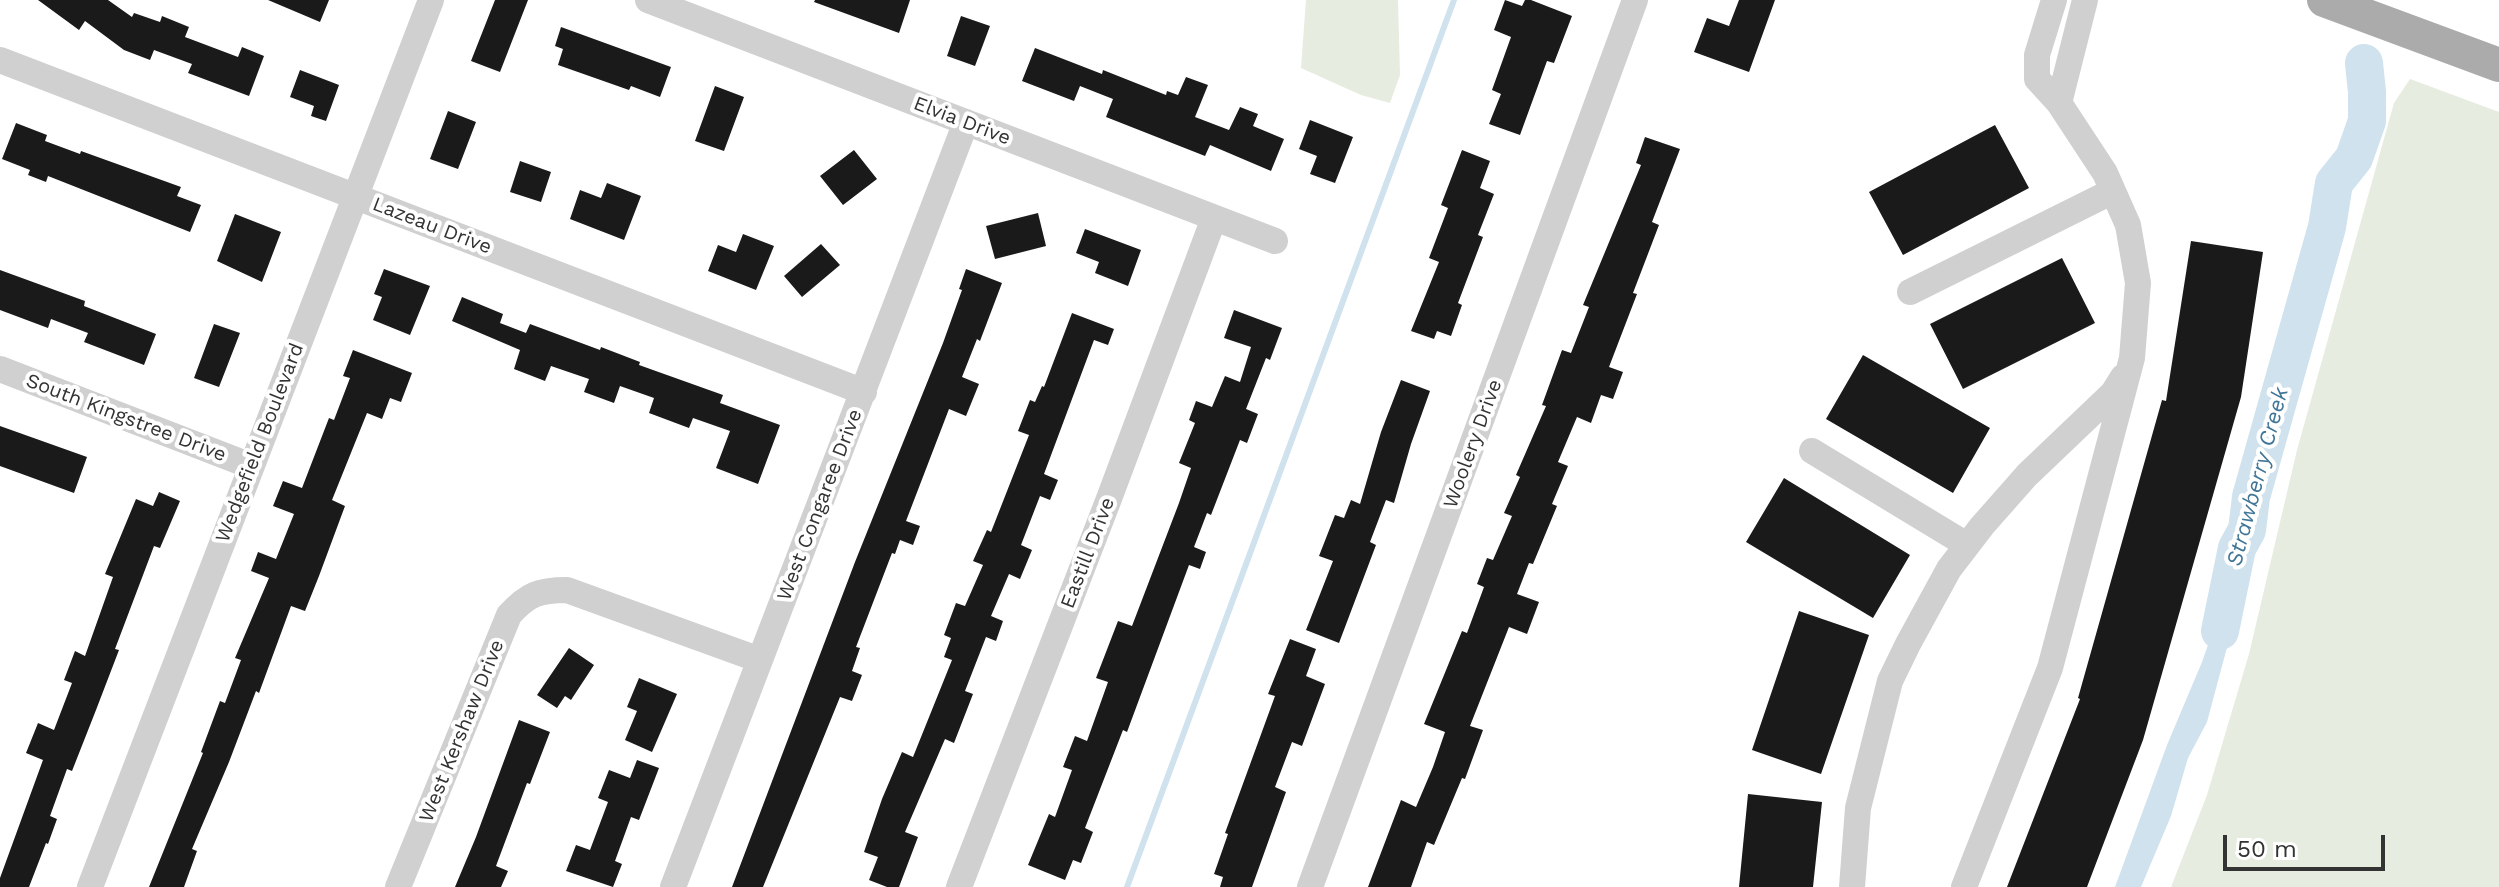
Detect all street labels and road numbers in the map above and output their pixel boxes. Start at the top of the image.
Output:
street label: Elvia Drive [910,92,1014,150]
street label: Lazeau Drive [369,192,495,260]
street label: Wedgefield Boulevard [211,340,309,546]
street label: South Kingstree Drive [22,369,230,467]
street label: Woolery Drive [1439,376,1507,512]
street label: West Congaree Drive [772,406,868,604]
street label: Eastill Drive [1056,494,1120,612]
street label: West Kershaw Drive [414,636,510,826]

